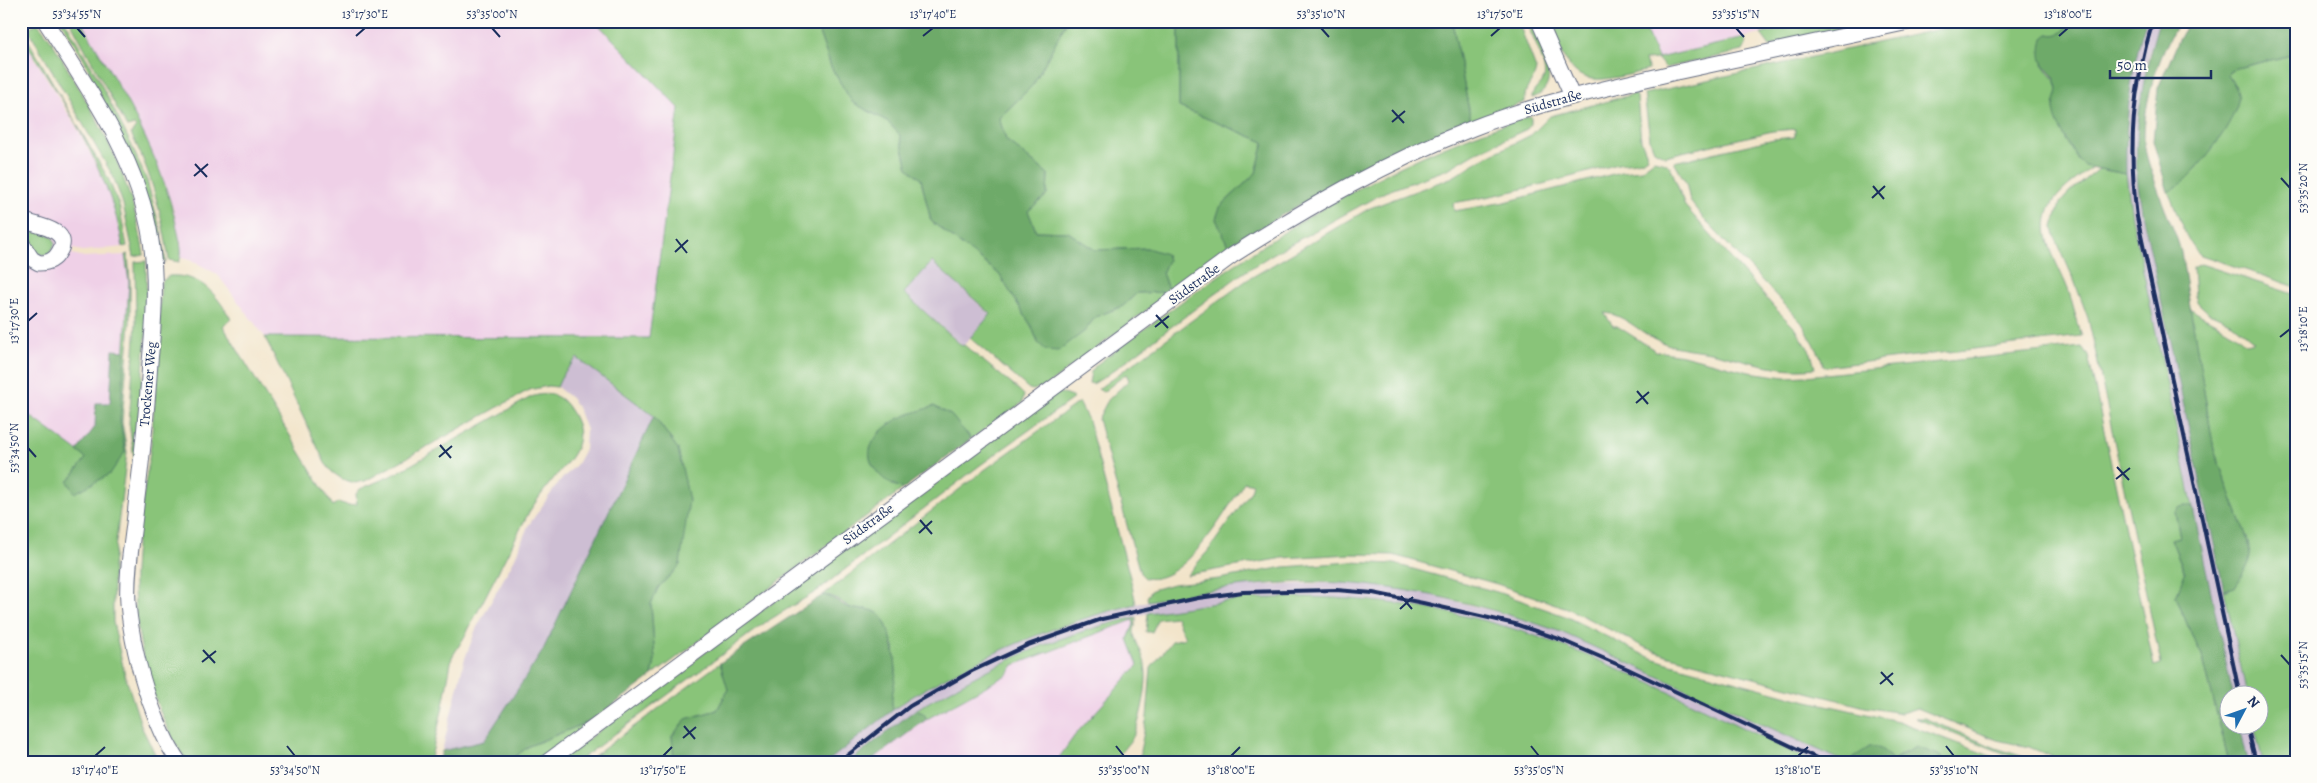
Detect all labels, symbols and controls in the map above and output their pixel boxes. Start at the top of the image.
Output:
text: 53°34'55"N [53,6,102,22]
text: 13°17'30"E [342,6,388,22]
text: 53°35'00"N [466,6,518,22]
text: 13°17'40"E [910,6,956,22]
text: 53°35'10"N [1297,6,1346,22]
text: 13°17'50"E [1477,6,1523,22]
text: 53°35'15"N [1712,6,1760,22]
text: 13°18'00"E [2044,6,2092,22]
scale bar [2110,48,2211,80]
text: 50 m [2117,55,2147,75]
street label: Südstraße [1522,85,1584,119]
text: 53°35'20"N [2295,162,2311,213]
street label: Südstraße [1165,259,1223,309]
text: 13°17'30"E [6,298,22,344]
text: 13°18'10"E [2295,306,2311,352]
street label: Trockener Weg [135,341,161,427]
text: 53°34'50"N [6,423,22,473]
street label: Südstraße [839,499,897,549]
text: 53°35'15"N [2295,641,2311,689]
north arrow [2220,686,2270,736]
text: N [2243,692,2264,712]
text: 13°17'40"E [72,762,118,778]
text: 53°34'50"N [270,762,320,778]
text: 13°17'50"E [640,762,686,778]
text: 53°35'00"N [1098,762,1150,778]
text: 13°18'00"E [1207,762,1255,778]
text: 53°35'05"N [1514,762,1564,778]
text: 13°18'10"E [1775,762,1821,778]
text: 53°35'10"N [1930,762,1979,778]

